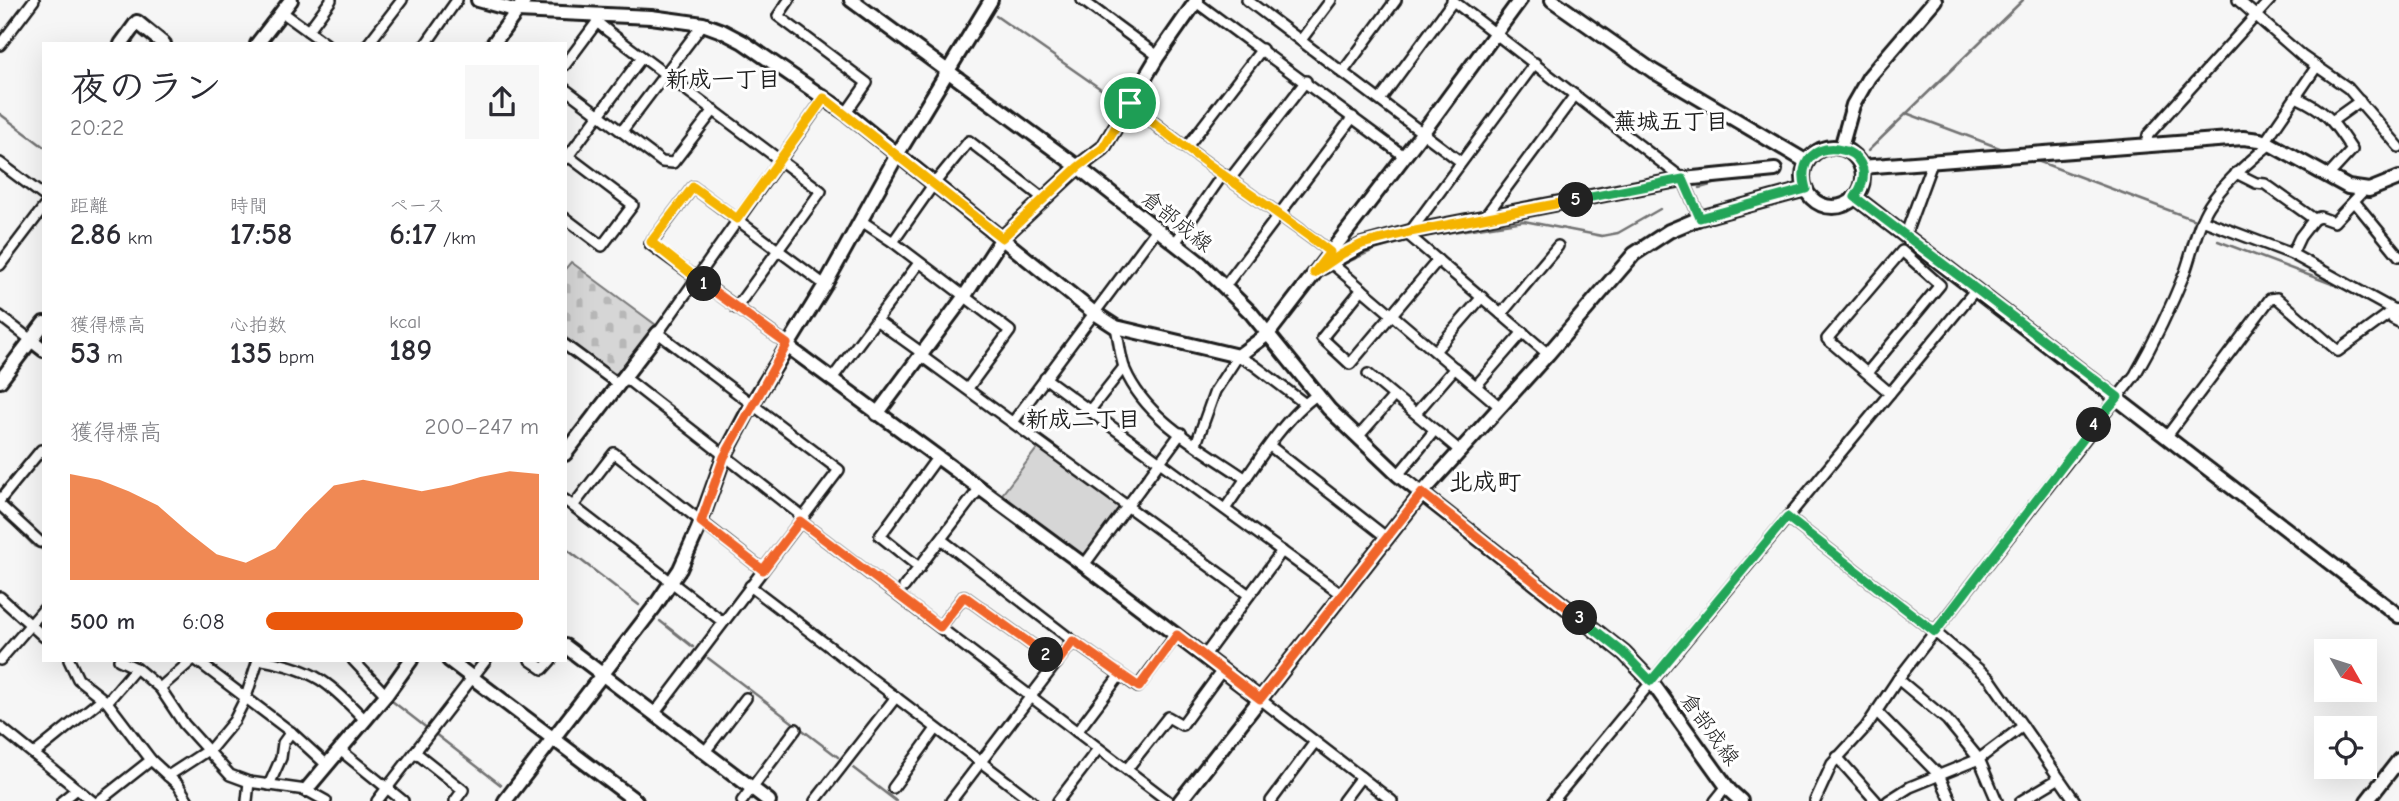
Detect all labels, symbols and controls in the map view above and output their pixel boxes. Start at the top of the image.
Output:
button: share [465,65,539,139]
text: 夜のラン [70,66,222,110]
district label: 新成一丁目 [666,66,781,93]
pin [1100,73,1160,133]
icon: arrive [1111,84,1149,122]
district label: 蕪城五丁目 [1614,108,1729,135]
text: 20:22 [70,114,124,141]
pin: 5 [1558,182,1594,218]
street label: 倉部成線 [1137,185,1217,257]
text: 5 [1570,188,1581,210]
text: 距離 [70,195,108,217]
text: 時間 [230,195,268,217]
text: ペース [389,195,445,217]
text: 2.86 [70,217,121,252]
text: 17:58 [230,217,292,252]
text: 6:17 [389,217,437,252]
text: km [121,227,153,249]
text: /km [437,227,476,249]
pin: 1 [686,266,722,302]
text: 1 [700,272,707,294]
text: kcal [389,311,421,333]
text: 獲得標高 [70,314,146,336]
text: 心拍数 [230,314,287,336]
text: 189 [389,333,432,368]
text: 53 [70,336,101,371]
text: 135 [230,336,272,371]
text: m [101,346,123,368]
text: bpm [272,346,315,368]
district label: 新成二丁目 [1026,406,1141,433]
pin: 4 [2076,408,2112,442]
text: 200–247 m [425,413,539,440]
text: 4 [2089,413,2098,435]
text: 獲得標高 [70,419,162,446]
district label: 北成町 [1449,468,1521,496]
pin: 3 [1562,600,1598,636]
text: 3 [1575,606,1584,628]
text: 500 m [70,608,135,635]
text: 6:08 [182,608,224,635]
pin: 2 [1028,638,1064,672]
north arrow [2314,639,2376,702]
map controls [2314,639,2377,779]
text: 2 [1041,643,1050,665]
street label: 倉部成線 [1676,688,1744,770]
button: locate [2314,716,2377,779]

